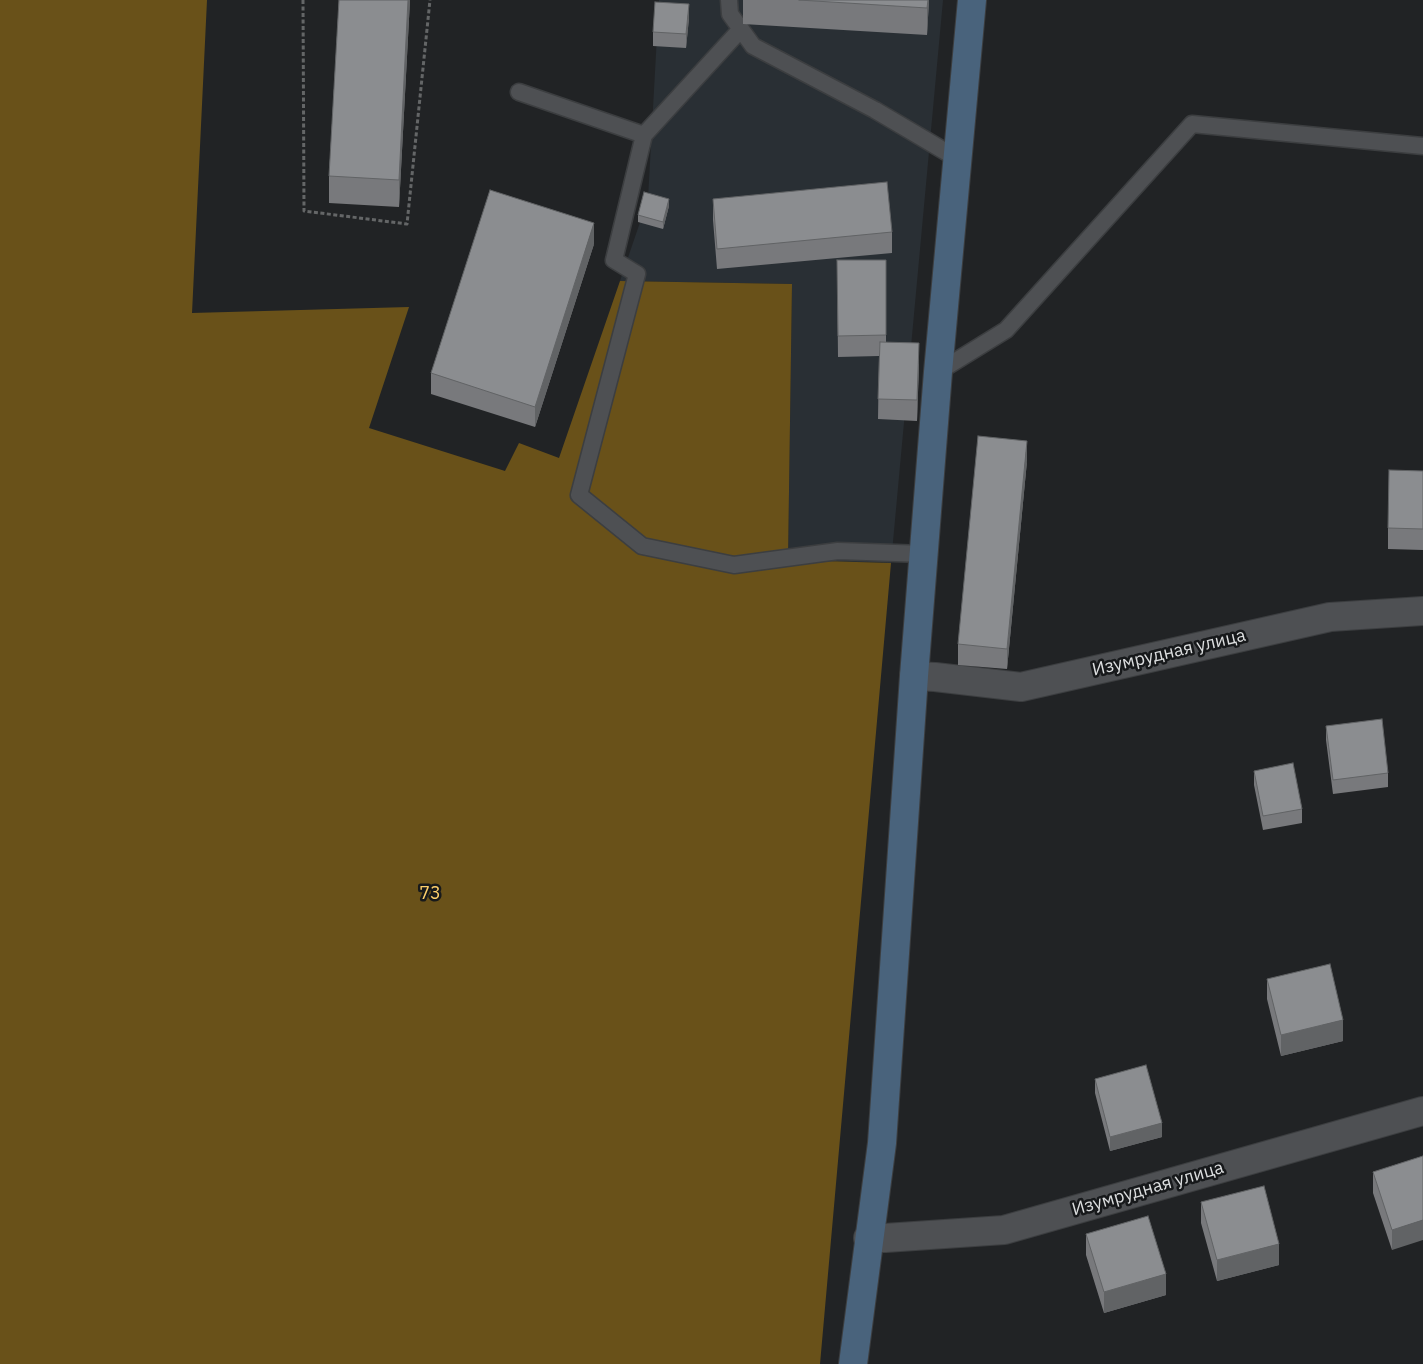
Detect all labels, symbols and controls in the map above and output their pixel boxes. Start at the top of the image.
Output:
street label: Изумрудная улица [1090,625,1248,681]
park label: 73 [419,883,441,905]
street label: Изумрудная улица [1070,1157,1226,1221]

